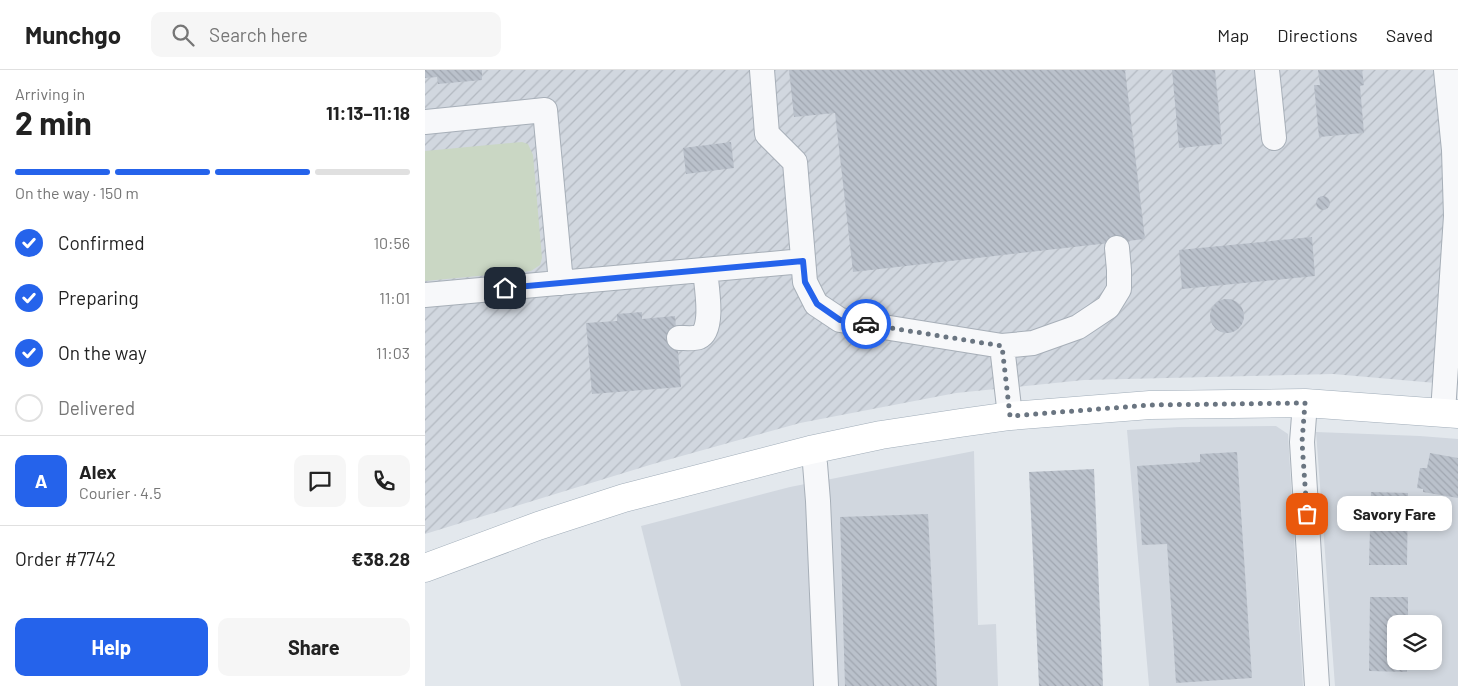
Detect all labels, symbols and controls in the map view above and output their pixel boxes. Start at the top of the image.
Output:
search box [151,12,501,57]
text: Munchgo [25,20,121,49]
icon: search [169,21,197,49]
text: Search here [209,23,308,46]
text: Map [1217,24,1249,46]
text: Directions [1277,24,1358,46]
text: Saved [1386,24,1433,46]
text: Arriving in [15,84,85,103]
text: 11:13–11:18 [326,101,410,124]
text: 2 min [15,103,92,141]
text: On the way · 150 m [15,183,139,202]
icon: check [15,229,43,257]
text: Confirmed [58,231,145,254]
text: 10:56 [373,233,410,252]
pin [484,267,526,309]
icon: home [491,274,519,302]
icon: check [15,284,43,312]
text: Preparing [58,286,139,309]
text: 11:01 [379,288,410,307]
courier [841,299,891,349]
icon: car [852,310,880,338]
icon: check [15,339,43,367]
text: On the way [58,341,147,364]
text: 11:03 [376,343,410,362]
text: Delivered [58,396,135,419]
button: chat [294,455,346,507]
button: phone [358,455,410,507]
text: Alex [79,460,117,483]
text: A [35,469,47,492]
text: Courier · 4.5 [79,483,162,502]
pin [1286,493,1328,535]
callout: Savory Fare [1337,496,1452,532]
icon: bag [1293,500,1321,528]
text: Savory Fare [1353,504,1436,523]
text: Order #7742 [15,547,116,570]
text: €38.28 [351,547,410,570]
map controls [1387,615,1442,670]
button: layers [1387,615,1442,670]
button: Help [15,618,208,676]
button: Share [218,618,410,676]

